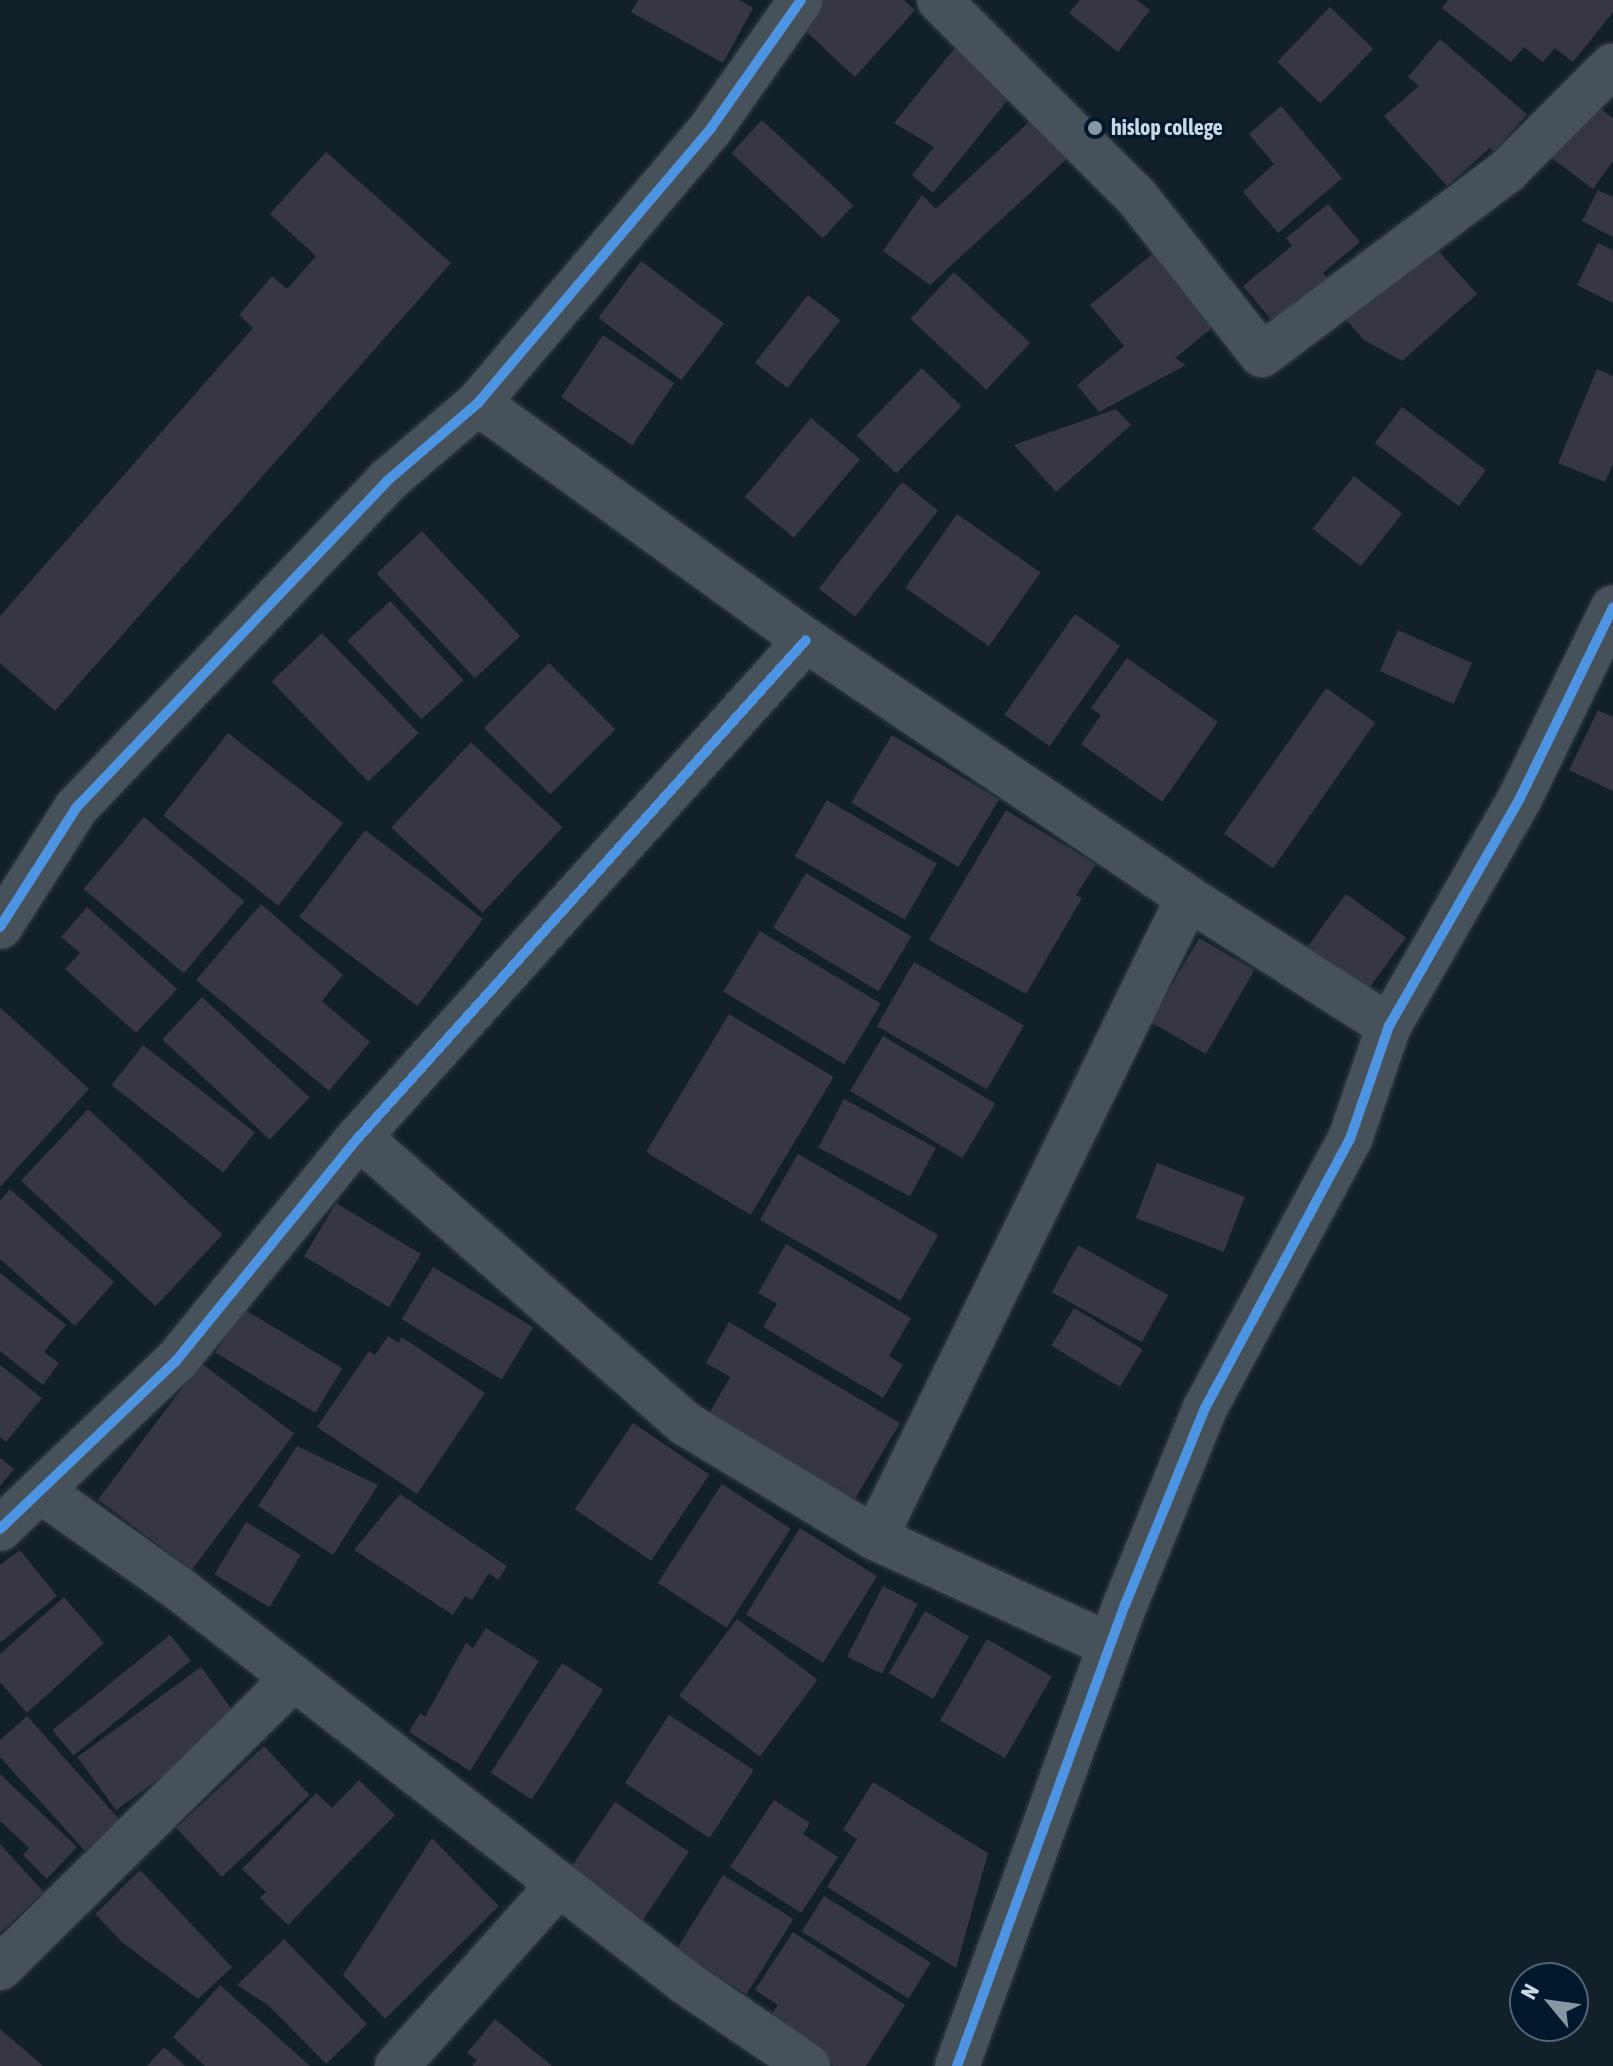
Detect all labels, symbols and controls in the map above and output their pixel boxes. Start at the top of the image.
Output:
place label: hislop college [1111,115,1223,141]
marker: hislop college [1086,119,1104,137]
north arrow [1509,1962,1589,2042]
text: N [1515,1979,1544,2003]

